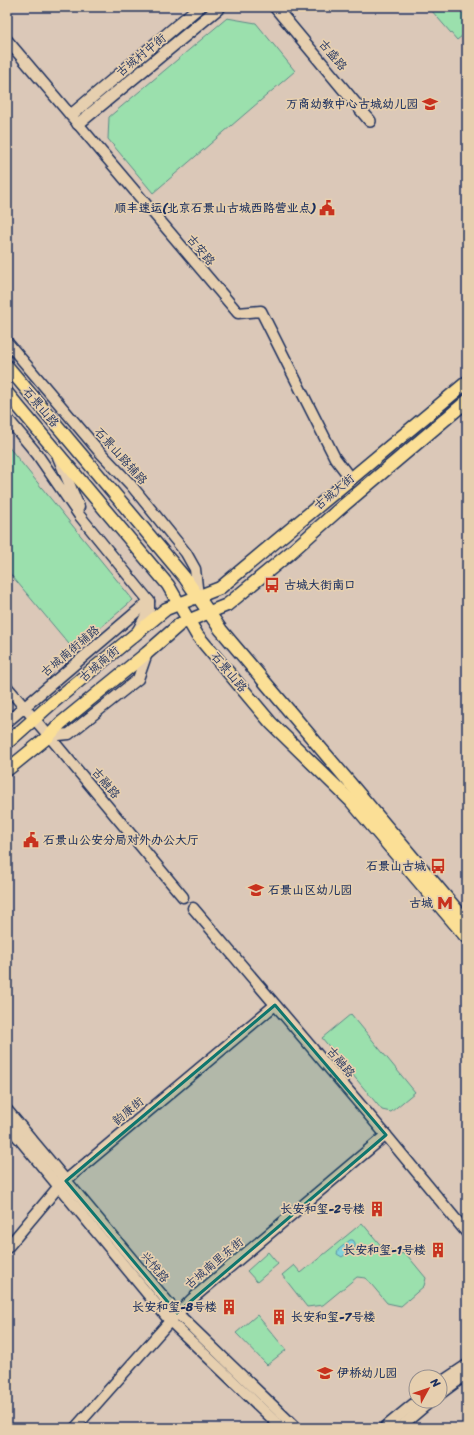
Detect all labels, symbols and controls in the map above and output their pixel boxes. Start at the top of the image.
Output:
street label: 古城村中街 [111,28,171,82]
street label: 古盛路 [313,34,353,76]
place label: 万商幼教中心古城幼儿园 [286,93,418,115]
school or university icon: 万商幼教中心古城幼儿园 [421,95,439,113]
place label: 顺丰速运(北京石景山古城西路营业点) [115,197,316,219]
public building icon: 顺丰速运(北京石景山古城西路营业点) [318,199,336,217]
street label: 古安路 [181,229,221,271]
street label: 石景山路 [17,382,65,432]
street label: 石景山路辅路 [89,422,153,490]
street label: 古城大街 [309,468,359,516]
place label: 古城大街南口 [284,574,356,596]
bus stop icon: 古城大街南口 [263,576,281,594]
street label: 古城南街辅路 [38,622,102,680]
street label: 古城南街 [76,643,122,685]
street label: 石景山路 [205,647,253,697]
street label: 古融路 [86,762,126,804]
place label: 石景山公安分局对外办公大厅 [43,829,199,851]
public building icon: 石景山公安分局对外办公大厅 [22,831,40,849]
place label: 石景山古城 [366,855,426,877]
bus stop icon: 石景山古城 [429,857,447,875]
place label: 石景山区幼儿园 [268,879,352,901]
school or university icon: 石景山区幼儿园 [247,881,265,899]
place label: 古城 [409,892,433,914]
metro station icon: 古城 [436,894,454,912]
street label: 古融路 [321,1041,361,1083]
street label: 韵康街 [107,1091,149,1131]
place label: 长安和玺-2号楼 [281,1198,365,1220]
building icon: 长安和玺-2号楼 [368,1200,386,1218]
street label: 古城南里东街 [179,1231,249,1295]
place label: 长安和玺-1号楼 [343,1239,426,1261]
building icon: 长安和玺-1号楼 [429,1241,447,1259]
street label: 兴悦路 [135,1246,175,1288]
place label: 长安和玺-8号楼 [132,1296,217,1318]
building icon: 长安和玺-8号楼 [220,1298,238,1316]
place label: 长安和玺-7号楼 [291,1306,375,1328]
building icon: 长安和玺-7号楼 [270,1308,288,1326]
place label: 伊桥幼儿园 [337,1362,397,1384]
school or university icon: 伊桥幼儿园 [316,1364,334,1382]
north arrow [408,1369,448,1409]
text: N [425,1373,445,1392]

